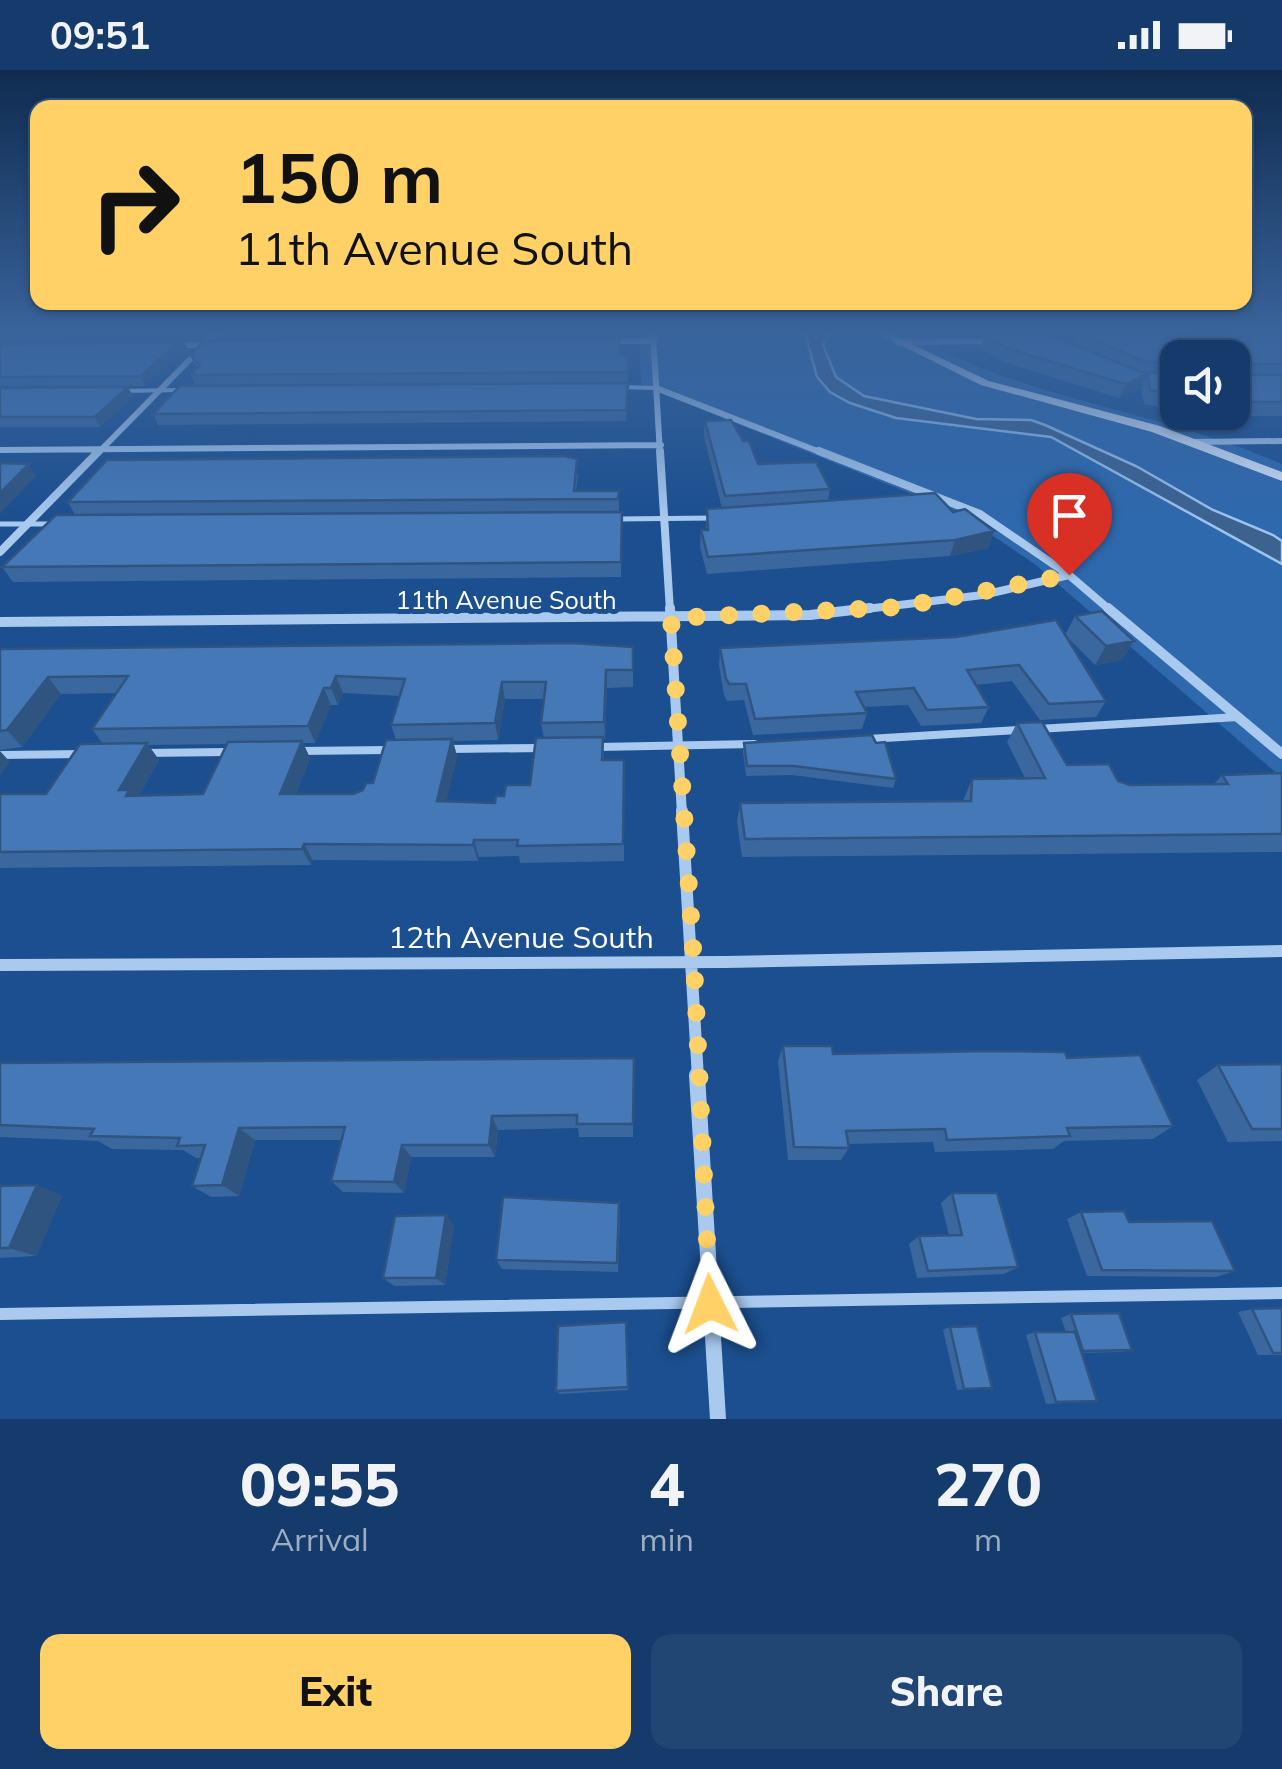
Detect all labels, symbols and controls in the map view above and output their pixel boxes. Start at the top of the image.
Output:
text: 09:51 [50,11,151,59]
text: 150 m [235,133,443,221]
icon: right [70,140,200,270]
text: 11th Avenue South [235,220,633,276]
map controls [1160,340,1250,430]
button: sound [1160,340,1250,430]
pin [1027,473,1112,576]
icon: arrive [1042,488,1097,543]
street label: 11th Avenue South [395,584,617,615]
street label: 12th Avenue South [388,918,654,956]
position arrow [658,1252,762,1356]
text: 09:55 [240,1446,400,1521]
text: 4 [649,1446,685,1521]
text: 270 [934,1446,1042,1521]
text: Arrival [271,1519,369,1559]
text: min [640,1519,694,1559]
text: m [974,1519,1002,1559]
button: Exit [40,1634,631,1749]
button: Share [651,1634,1242,1749]

